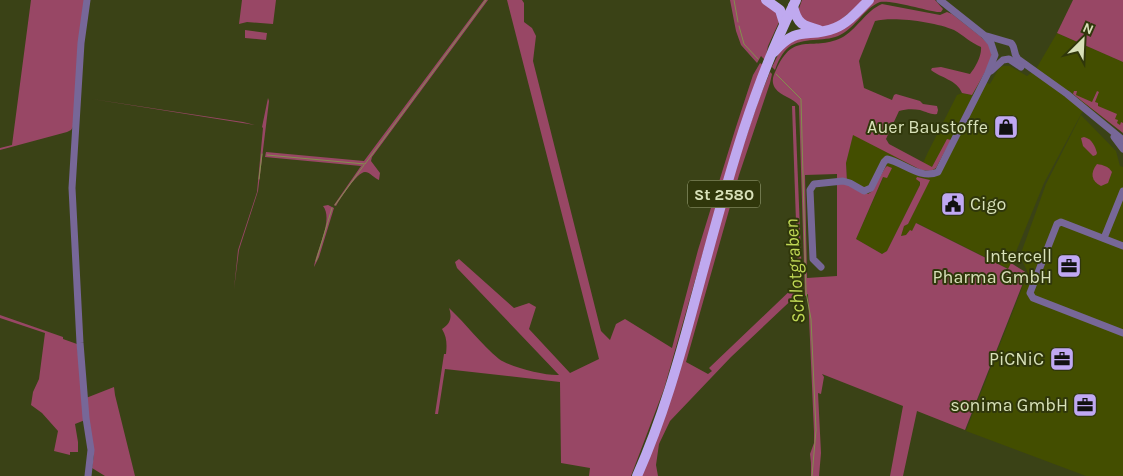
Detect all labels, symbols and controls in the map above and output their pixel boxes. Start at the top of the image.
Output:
north arrow [1058,15,1108,65]
text: N [1080,19,1096,38]
shop icon: Auer Baustoffe [993,114,1019,140]
place label: Auer Baustoffe [867,116,988,138]
road number: St 2580 [688,180,760,208]
public building icon: Cigo [940,191,966,217]
place label: Cigo [970,193,1006,215]
water label: Schlotgraben [780,218,810,324]
place label: Intercell Pharma GmbH [933,245,1052,288]
office icon: Intercell Pharma GmbH [1056,253,1082,279]
office icon: PiCNiC [1049,346,1075,372]
place label: PiCNiC [989,348,1044,370]
office icon: sonima GmbH [1072,392,1098,418]
place label: sonima GmbH [950,394,1068,416]

